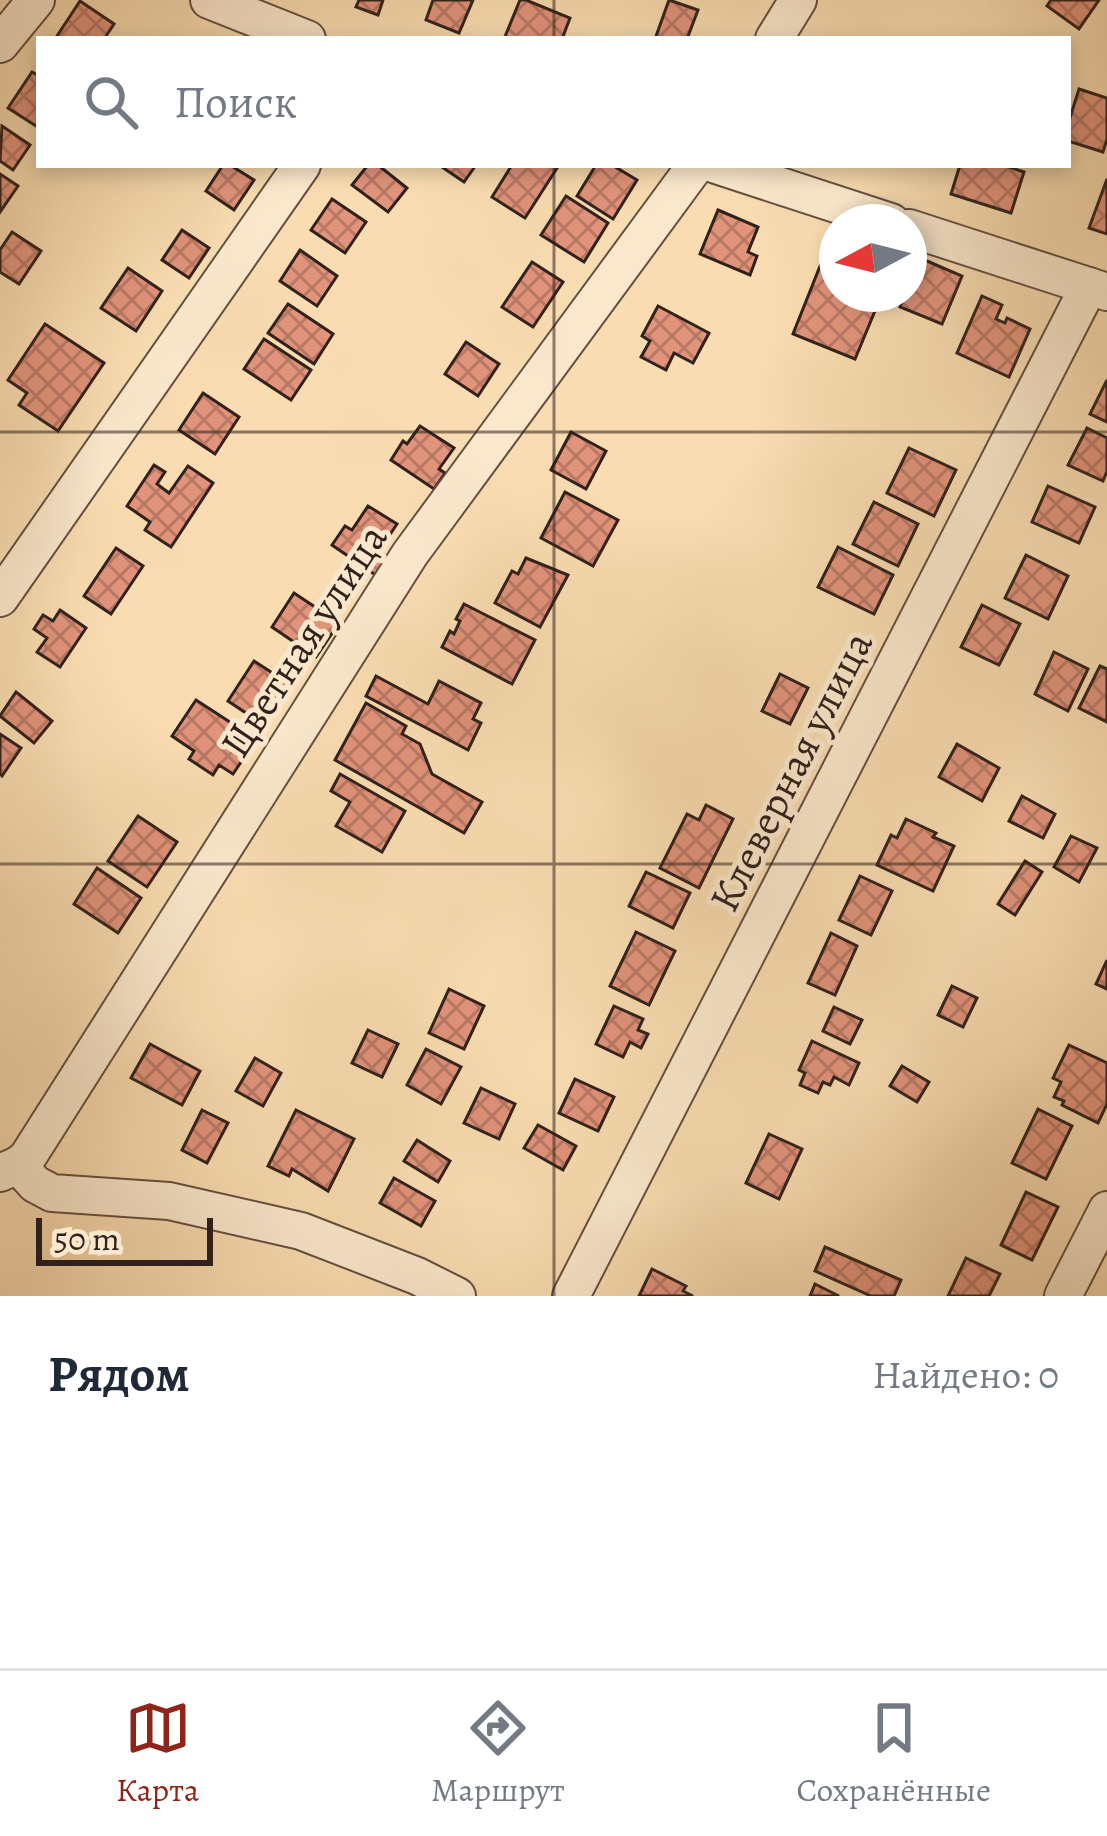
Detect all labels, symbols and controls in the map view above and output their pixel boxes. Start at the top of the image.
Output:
search box [36,36,1071,168]
icon: search [78,69,144,135]
text: Поиск [174,71,297,133]
north arrow [819,204,927,312]
street label: Цветная улица [207,512,400,768]
street label: Клеверная улица [695,621,886,921]
scale bar [36,1212,213,1265]
text: 50 m [54,1216,120,1261]
text: Рядом [48,1339,190,1409]
text: Найдено: 0 [872,1348,1059,1401]
tab: Карта [116,1695,199,1812]
tab: Маршрут [431,1695,565,1812]
tab: Сохранённые [796,1695,991,1812]

